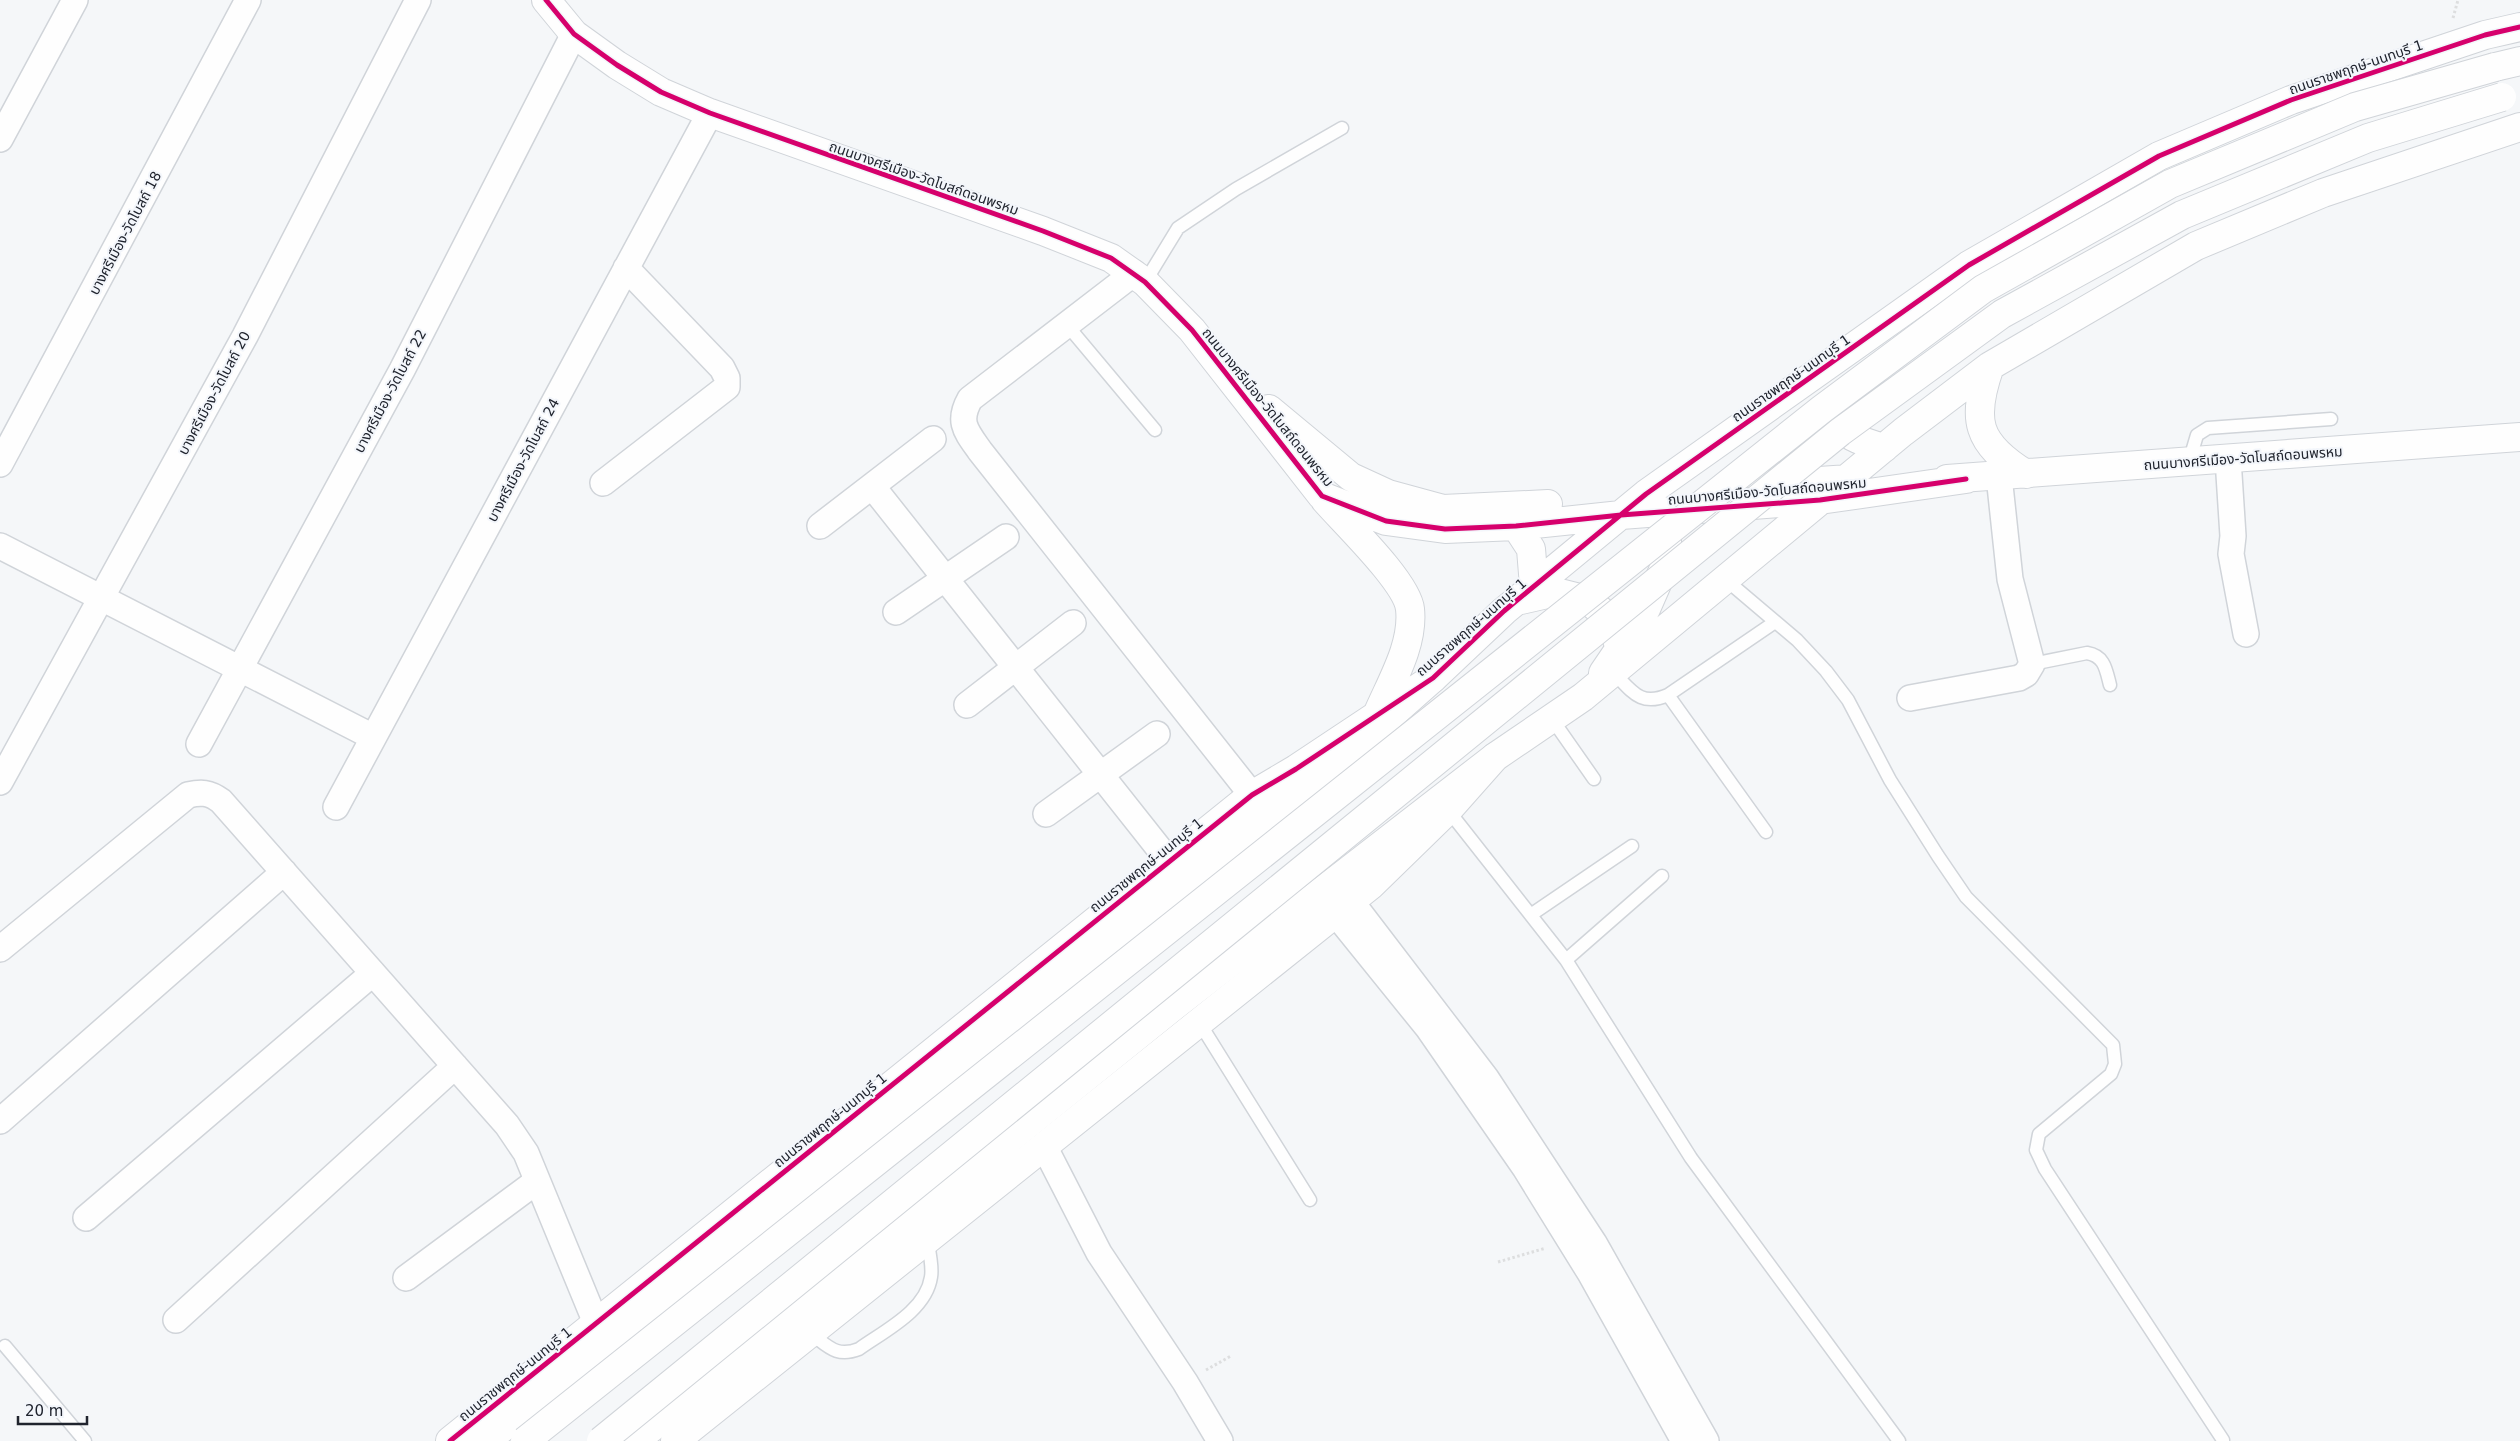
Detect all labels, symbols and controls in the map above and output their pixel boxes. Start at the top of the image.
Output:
street label: ถนนราชพฤกษ์-นนทบุรี 1 [2287,37,2425,98]
street label: ถนนบางศรีเมือง-วัดโบสถ์ดอนพรหม [827,138,1021,218]
street label: บางศรีเมือง-วัดโบสถ์ 18 [86,169,164,297]
street label: ถนนบางศรีเมือง-วัดโบสถ์ดอนพรหม [1199,324,1337,490]
street label: บางศรีเมือง-วัดโบสถ์ 22 [351,327,429,455]
street label: บางศรีเมือง-วัดโบสถ์ 20 [175,329,253,457]
street label: ถนนราชพฤกษ์-นนทบุรี 1 [1729,331,1854,426]
street label: บางศรีเมือง-วัดโบสถ์ 24 [484,395,562,524]
street label: ถนนบางศรีเมือง-วัดโบสถ์ดอนพรหม [2143,443,2343,473]
street label: ถนนบางศรีเมือง-วัดโบสถ์ดอนพรหม [1667,474,1867,508]
street label: ถนนราชพฤกษ์-นนทบุรี 1 [1413,575,1530,680]
street label: ถนนราชพฤกษ์-นนทบุรี 1 [1086,815,1206,916]
street label: ถนนราชพฤกษ์-นนทบุรี 1 [770,1070,890,1171]
street label: ถนนราชพฤกษ์-นนทบุรี 1 [455,1324,575,1425]
scale bar [18,1394,86,1426]
text: 20 m [25,1402,63,1420]

